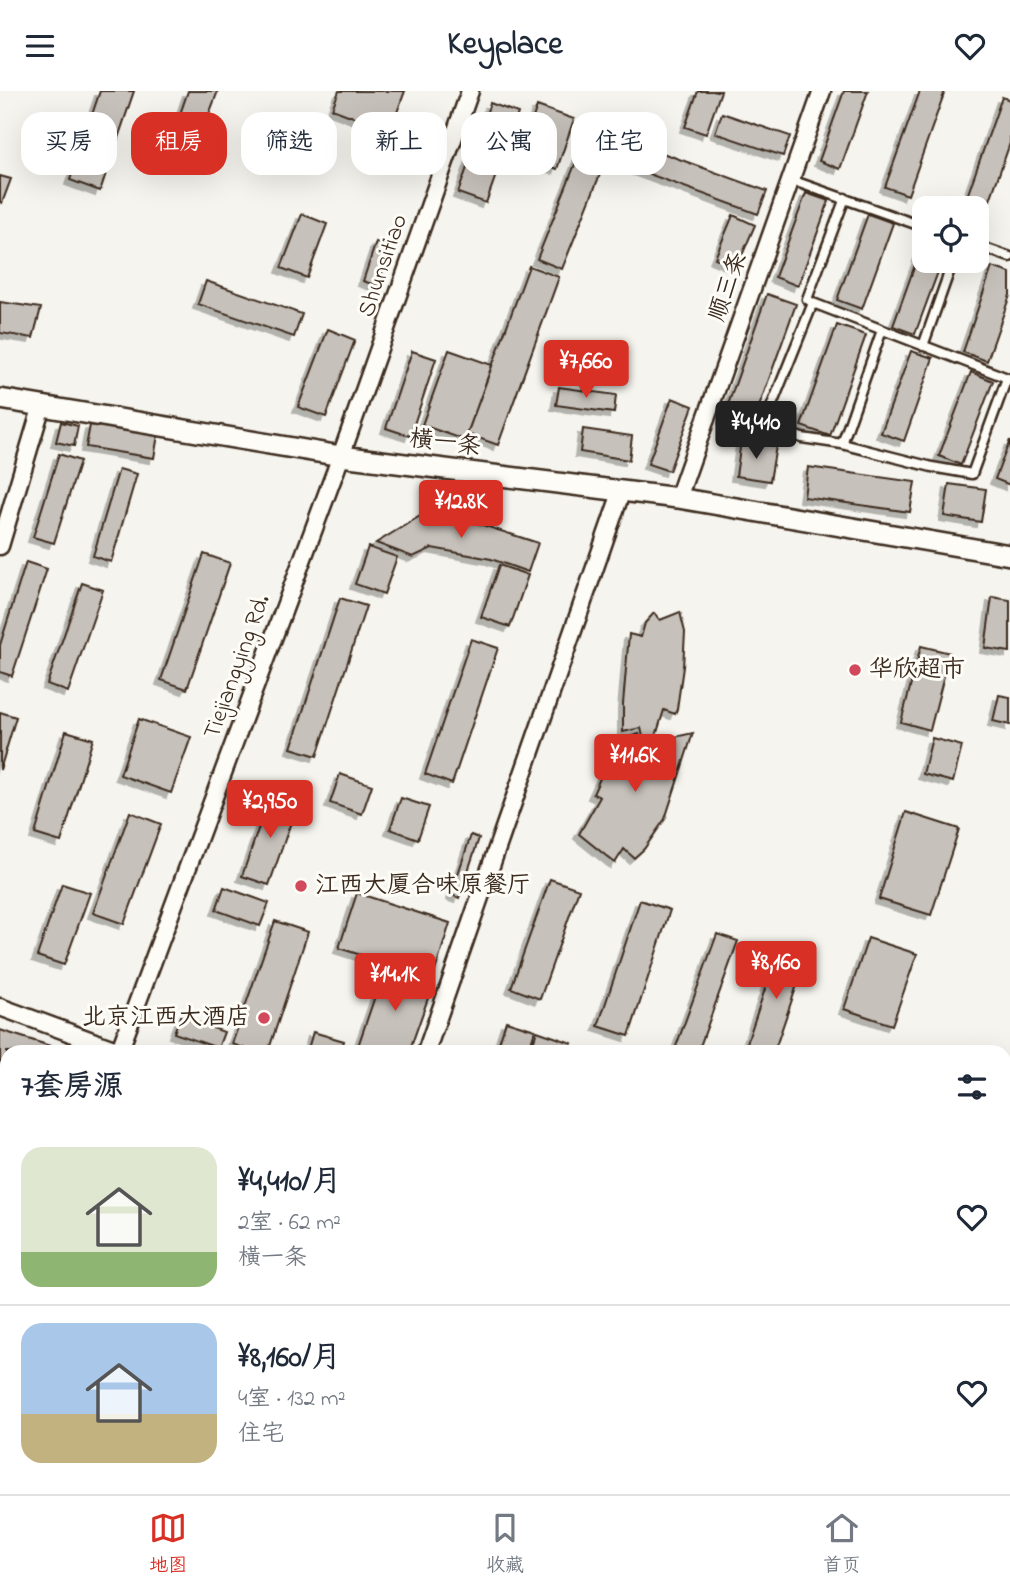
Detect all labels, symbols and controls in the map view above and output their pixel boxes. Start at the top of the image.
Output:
text: Keyplace [447,22,563,69]
icon: menu [21,27,59,65]
icon: heart [951,27,989,65]
chip: 买房 [21,112,117,175]
chip: 租房 [131,112,227,175]
chip: 筛选 [241,112,337,175]
chip: 新上 [351,112,447,175]
chip: 公寓 [461,112,557,175]
chip: 住宅 [571,112,667,175]
map controls [912,196,989,273]
button: locate [912,196,989,273]
street label: Shunsitiao [350,210,418,322]
street label: 顺三条 [701,247,757,327]
pin: ¥7,660 [529,341,643,400]
text: ¥7,660 [560,346,612,379]
pin: ¥4,410 [699,401,813,461]
text: ¥4,410 [731,407,781,440]
street label: 横一条 [407,422,483,466]
pin: ¥12.8K [404,481,518,540]
text: ¥12.8K [435,486,487,519]
street label: Tiejiangying Rd. [196,590,281,745]
place label: 华欣超市 [869,653,965,688]
marker: 华欣超市 [847,662,863,678]
pin: ¥11.6K [578,735,692,794]
text: ¥11.6K [610,740,660,773]
pin: ¥2,950 [213,781,327,840]
text: ¥2,950 [243,786,297,819]
place label: 江西大厦合味原餐厅 [315,869,531,904]
marker: 江西大厦合味原餐厅 [293,878,309,894]
pin: ¥8,160 [719,941,833,1001]
text: ¥8,160 [752,947,800,980]
pin: ¥14.1K [338,953,452,1013]
text: ¥14.1K [371,959,419,992]
place label: 北京江西大酒店 [82,1001,250,1036]
marker: 北京江西大酒店 [256,1010,272,1026]
text: 7套房源 [21,1066,123,1110]
icon: filters [953,1068,991,1106]
text: ¥4,410/月 [238,1161,341,1205]
icon: home [77,1175,161,1259]
icon: heart [953,1198,991,1236]
text: 2室 · 62 m² [238,1207,341,1240]
text: 横一条 [238,1242,307,1275]
text: ¥8,160/月 [238,1337,341,1381]
icon: home [77,1351,161,1435]
icon: heart [953,1374,991,1412]
text: 4室 · 132 m² [238,1383,346,1416]
text: 住宅 [238,1418,284,1451]
tab: 地图 [149,1509,187,1580]
tab: 收藏 [486,1509,524,1580]
tab: 首页 [823,1509,861,1580]

